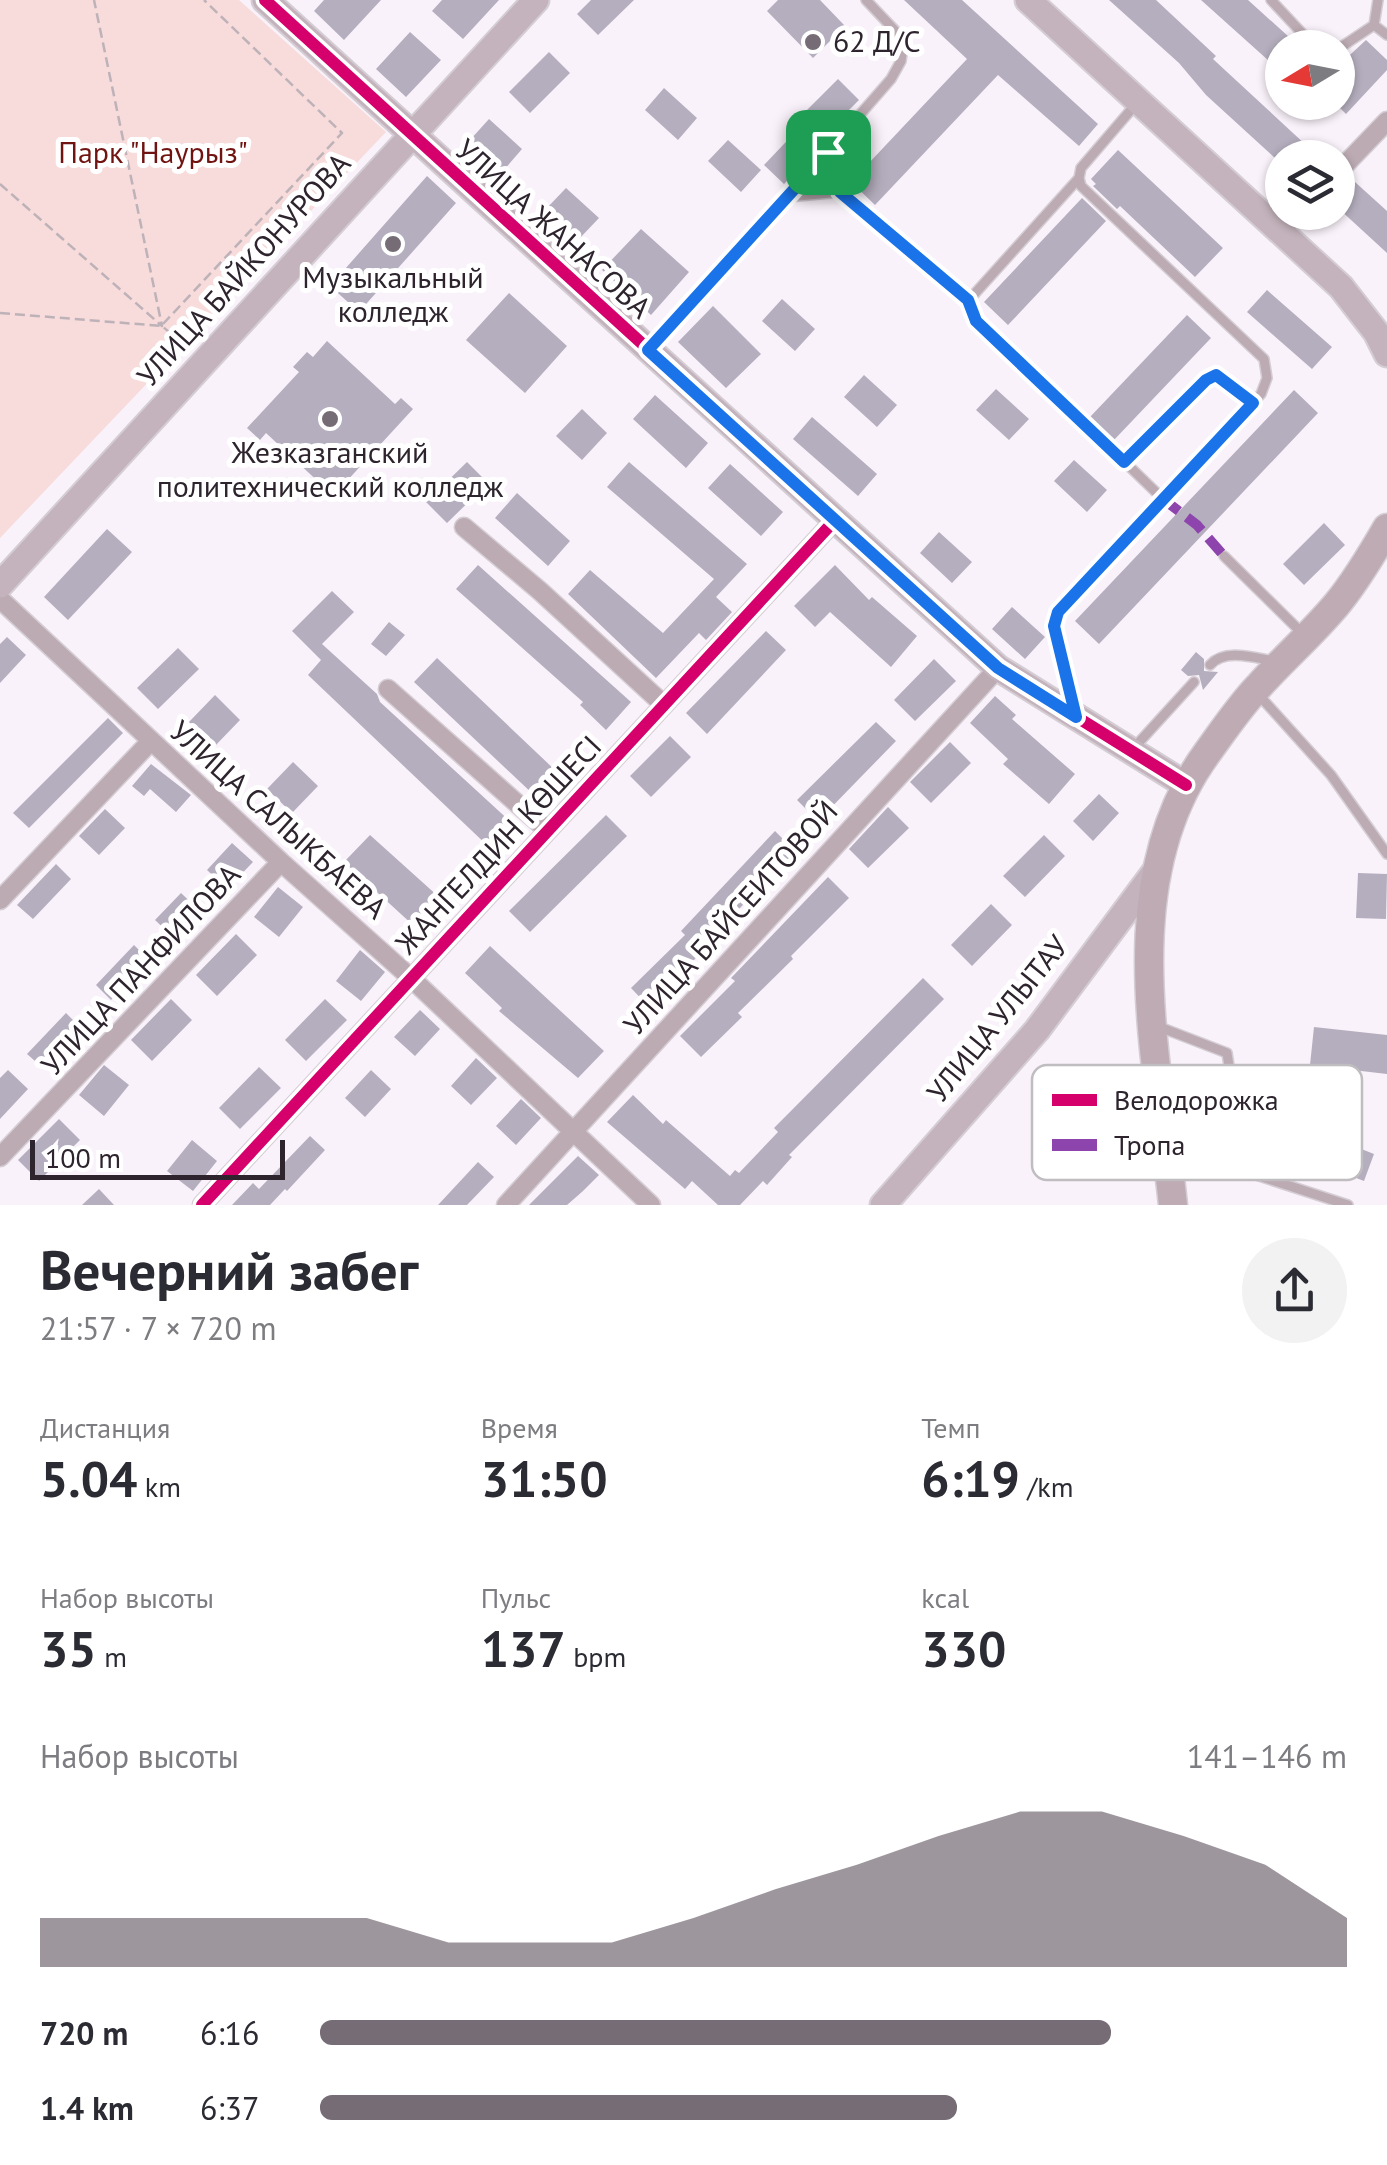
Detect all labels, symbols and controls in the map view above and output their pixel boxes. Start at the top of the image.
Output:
place label: 62 Д/С [833,21,921,60]
north arrow [1265,30,1355,120]
map controls [1265,30,1355,230]
marker: 62 Д/С [802,31,824,53]
pin [786,110,871,195]
icon: arrive [801,125,856,180]
street label: УЛИЦА ЖАНАСОВА [448,130,660,326]
park label: Парк "Наурыз" [58,132,248,171]
button: layers [1265,140,1355,230]
street label: УЛИЦА БАЙКОНУРОВА [128,144,358,394]
marker: Музыкальный колледж [382,233,404,255]
place label: Музыкальный колледж [302,257,484,330]
marker: Жезказганский политехнический колледж [319,408,341,430]
place label: Жезказганский политехнический колледж [157,432,503,505]
street label: УЛИЦА САЛЫКБАЕВА [162,711,396,927]
street label: ЖАНГЕЛДИН КӨШЕСІ [386,726,609,962]
street label: УЛИЦА БАЙСЕИТОВОЙ [614,792,845,1042]
street label: УЛИЦА ПАНФИЛОВА [32,855,248,1083]
street label: УЛИЦА УЛЫТАУ [918,926,1076,1110]
legend [1032,1065,1362,1180]
text: Велодорожка [1114,1081,1279,1118]
text: Тропа [1114,1126,1185,1163]
scale bar [30,1135,285,1180]
text: 100 m [45,1139,121,1176]
text: Вечерний забег [40,1234,418,1305]
button: share [1242,1238,1347,1343]
text: 21:57 · 7 × 720 m [40,1307,276,1349]
text: Дистанция [40,1409,170,1446]
text: Время [481,1409,558,1446]
text: Темп [921,1409,981,1446]
text: 5.04 [40,1446,137,1511]
text: 31:50 [481,1446,608,1511]
text: 6:19 [921,1446,1020,1511]
text: km [137,1468,181,1505]
text: /km [1020,1468,1073,1505]
text: Набор высоты [40,1579,214,1616]
text: Пульс [481,1579,551,1616]
text: kcal [921,1579,969,1616]
text: 35 [40,1616,97,1681]
text: 137 [481,1616,566,1681]
text: 330 [921,1616,1006,1681]
text: m [97,1638,127,1675]
text: bpm [566,1638,626,1675]
text: Набор высоты [40,1735,239,1777]
text: 141–146 m [1187,1735,1347,1777]
text: 720 m [40,2012,128,2054]
text: 6:16 [200,2012,259,2054]
text: 1.4 km [40,2087,134,2129]
text: 6:37 [200,2087,259,2129]

